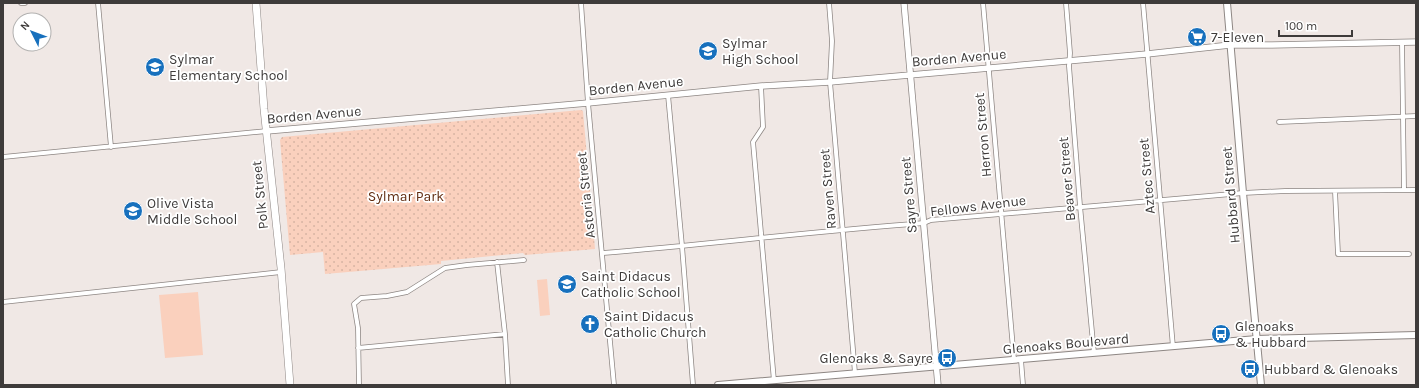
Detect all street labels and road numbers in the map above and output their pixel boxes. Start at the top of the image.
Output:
street label: Borden Avenue [911,45,1007,71]
street label: Borden Avenue [588,73,684,99]
street label: Herron Street [971,92,995,178]
street label: Borden Avenue [266,102,362,128]
street label: Beaver Street [1055,136,1079,222]
street label: Aztec Street [1135,137,1159,215]
street label: Hubbard Street [1218,146,1244,244]
street label: Raven Street [816,148,840,230]
street label: Astoria Street [573,151,599,239]
street label: Sayre Street [897,156,921,234]
street label: Polk Street [248,160,272,230]
street label: Fellows Avenue [929,192,1027,220]
street label: Glenoaks Boulevard [1002,330,1130,358]

